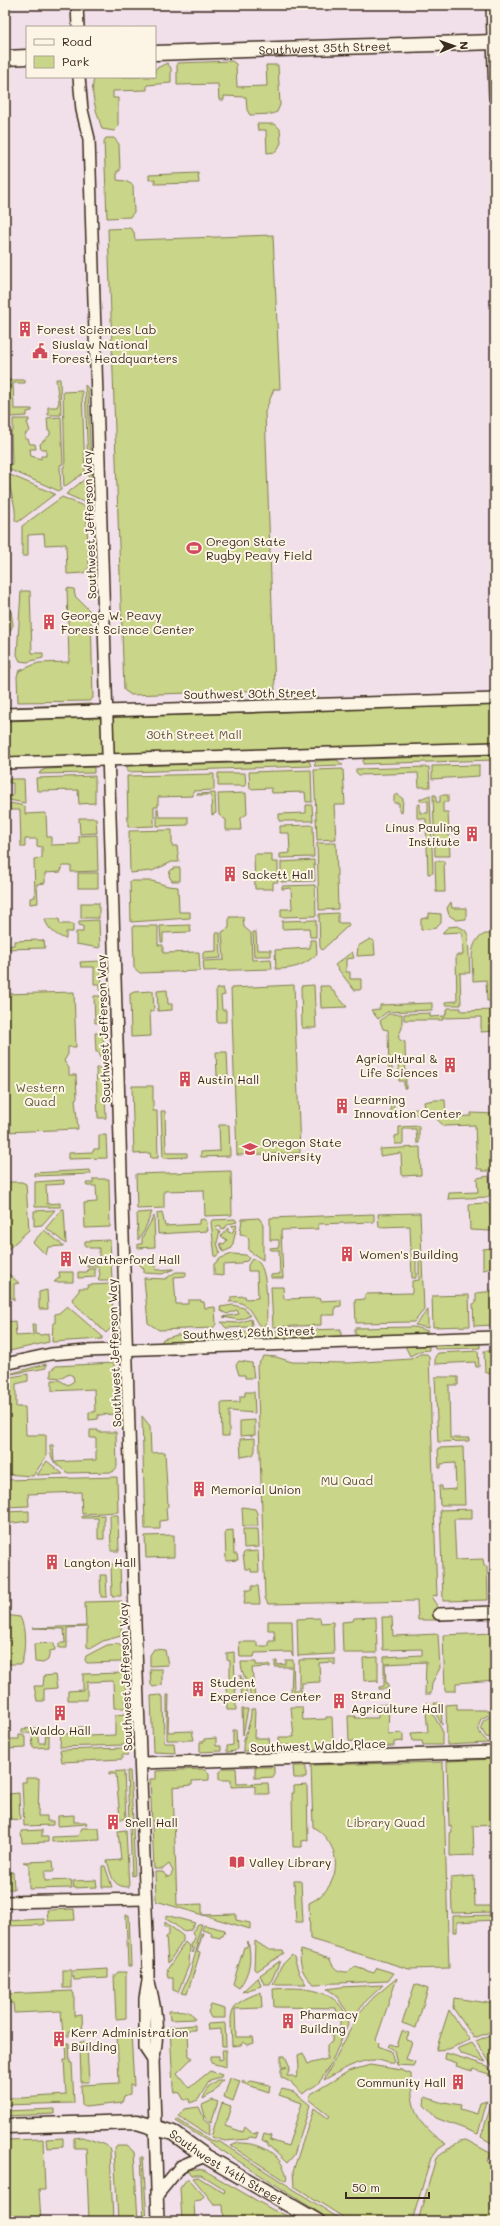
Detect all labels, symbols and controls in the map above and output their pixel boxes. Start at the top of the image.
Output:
legend [26,26,156,78]
north arrow [434,26,474,66]
text: Road [62,33,92,49]
street label: Southwest 35th Street [258,37,391,58]
text: N [457,41,472,50]
text: Park [62,53,89,69]
building icon: Forest Sciences Lab [16,320,34,338]
place label: Forest Sciences Lab [37,321,156,337]
place label: Siuslaw National Forest Headquarters [52,336,178,366]
public building icon: Siuslaw National Forest Headquarters [31,342,49,360]
street label: Southwest Jefferson Way [78,450,100,600]
place label: Oregon State Rugby Peavy Field [206,533,312,563]
sports icon: Oregon State Rugby Peavy Field [185,539,203,557]
place label: George W. Peavy Forest Science Center [61,607,195,637]
building icon: George W. Peavy Forest Science Center [40,613,58,631]
street label: Southwest 30th Street [184,684,316,702]
park label: 30th Street Mall [146,726,242,742]
place label: Linus Pauling Institute [385,819,460,849]
building icon: Linus Pauling Institute [463,825,481,843]
building icon: Sackett Hall [221,865,239,883]
place label: Sackett Hall [242,866,314,882]
street label: Southwest Jefferson Way [92,954,114,1104]
place label: Agricultural & Life Sciences [356,1050,438,1080]
building icon: Agricultural & Life Sciences [441,1056,459,1074]
building icon: Austin Hall [176,1070,194,1088]
place label: Austin Hall [197,1071,259,1087]
park label: Western Quad [15,1079,65,1109]
place label: Learning Innovation Center [354,1091,461,1121]
building icon: Learning Innovation Center [333,1097,351,1115]
place label: Oregon State University [262,1134,342,1164]
school or university icon: Oregon State University [241,1140,259,1158]
building icon: Women's Building [338,1245,356,1263]
place label: Women's Building [359,1246,458,1262]
building icon: Weatherford Hall [57,1250,75,1268]
place label: Weatherford Hall [78,1251,180,1267]
street label: Southwest Jefferson Way [103,1278,125,1428]
street label: Southwest 26th Street [183,1322,315,1342]
park label: MU Quad [321,1472,374,1488]
building icon: Memorial Union [190,1480,208,1498]
place label: Memorial Union [211,1481,301,1497]
building icon: Langton Hall [43,1553,61,1571]
place label: Langton Hall [64,1554,136,1570]
street label: Southwest Jefferson Way [114,1602,136,1752]
place label: Student Experience Center [210,1674,321,1704]
building icon: Student Experience Center [189,1680,207,1698]
place label: Strand Agriculture Hall [351,1686,444,1716]
building icon: Strand Agriculture Hall [330,1692,348,1710]
building icon: Waldo Hall [51,1704,69,1722]
place label: Waldo Hall [29,1722,91,1738]
street label: Southwest Waldo Place [250,1735,386,1755]
building icon: Snell Hall [104,1813,122,1831]
place label: Snell Hall [125,1814,178,1830]
park label: Library Quad [347,1814,426,1830]
library icon: Valley Library [228,1853,246,1871]
place label: Valley Library [249,1854,331,1870]
place label: Pharmacy Building [300,2006,358,2036]
building icon: Pharmacy Building [279,2012,297,2030]
place label: Kerr Administration Building [71,2024,188,2054]
building icon: Kerr Administration Building [50,2030,68,2048]
building icon: Community Hall [449,2073,467,2091]
place label: Community Hall [357,2074,446,2090]
street label: Southwest 14th Street [167,2125,286,2208]
scale bar [346,2174,429,2200]
text: 50 m [352,2179,380,2195]

